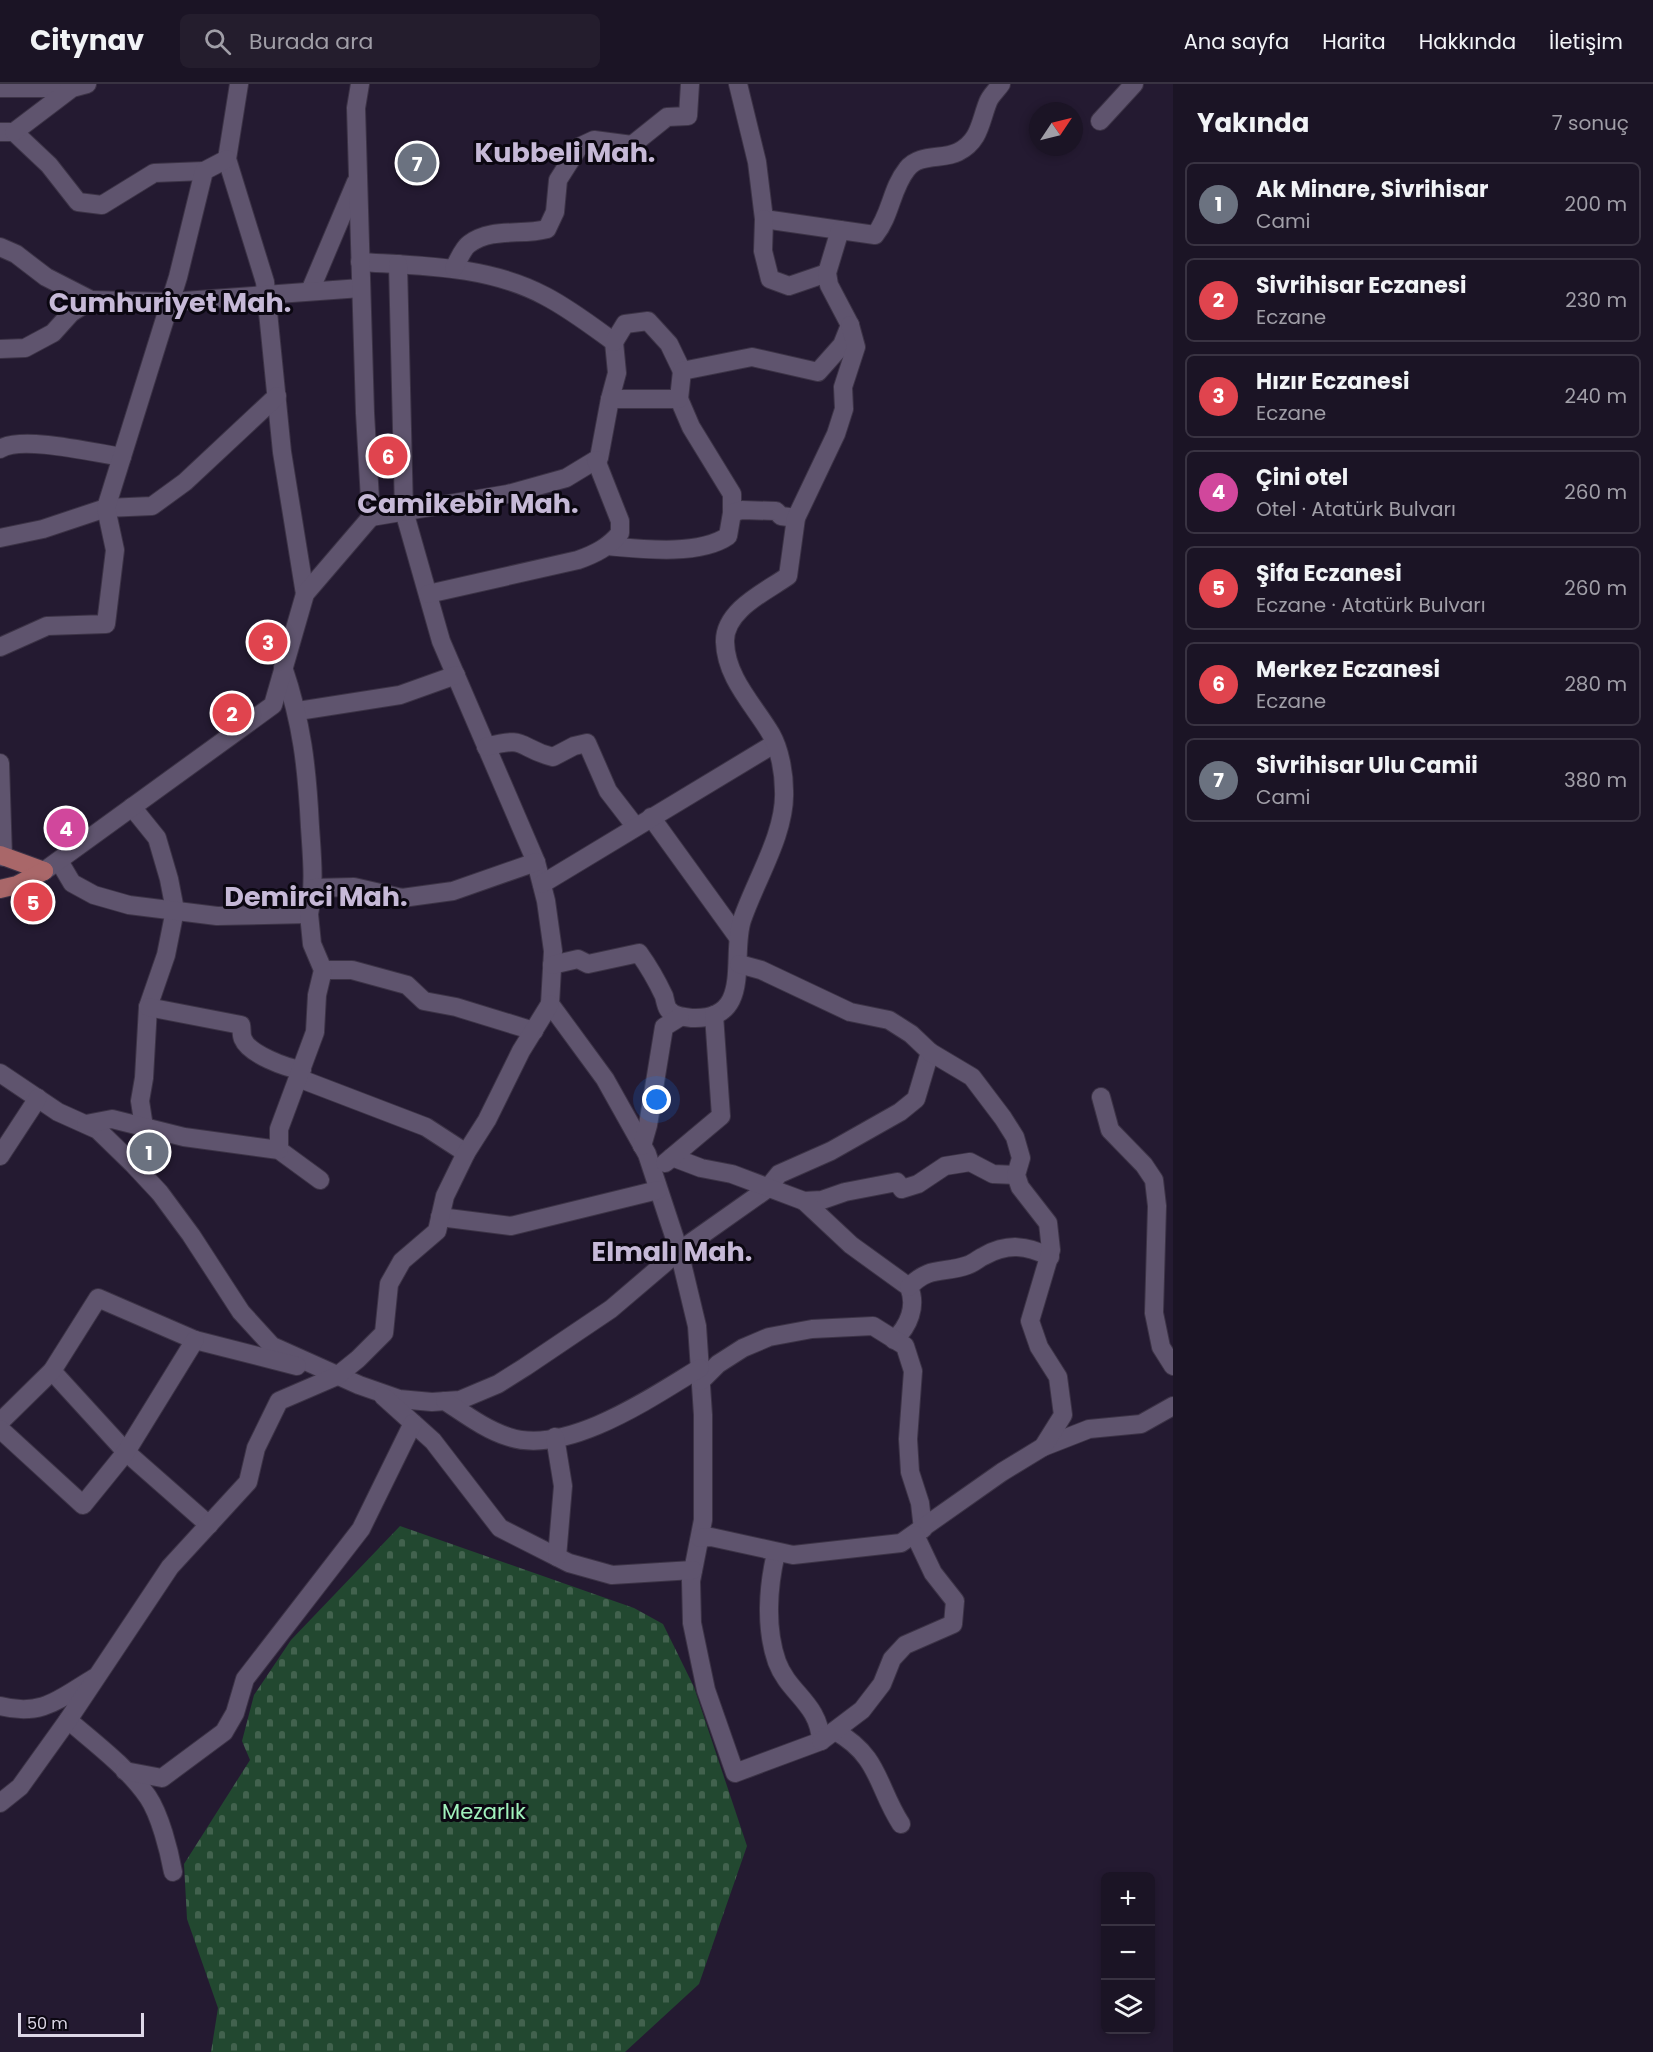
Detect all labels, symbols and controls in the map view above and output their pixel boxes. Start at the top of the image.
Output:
search box [180,14,600,68]
text: Citynav [30,21,144,60]
icon: search [201,25,234,58]
text: Burada ara [249,26,373,57]
text: Ana sayfa [1184,27,1289,56]
text: Harita [1322,27,1386,56]
text: Hakkında [1419,27,1516,56]
text: İletişim [1549,27,1623,56]
north arrow [1029,102,1083,156]
text: Yakında [1197,105,1309,141]
text: 7 sonuç [1552,109,1629,137]
district label: Kubbeli Mah. [475,134,655,171]
pin: 7 [398,140,436,185]
text: Ak Minare, Sivrihisar [1256,174,1489,205]
text: 1 [1215,190,1222,218]
text: 200 m [1564,190,1627,218]
text: Cami [1256,207,1310,235]
text: Sivrihisar Eczanesi [1256,270,1467,301]
district label: Cumhuriyet Mah. [49,284,291,321]
text: 2 [1213,286,1224,314]
text: 230 m [1565,286,1627,314]
text: Eczane [1256,303,1326,331]
text: Hızır Eczanesi [1256,366,1409,397]
text: 3 [1212,382,1225,410]
text: 240 m [1564,382,1627,410]
text: Eczane [1256,399,1326,427]
pin: 6 [368,434,408,478]
text: Çini otel [1256,462,1348,493]
text: 4 [1212,478,1225,506]
text: 260 m [1564,478,1627,506]
district label: Camikebir Mah. [357,485,579,522]
text: Otel · Atatürk Bulvarı [1256,495,1456,523]
text: Şifa Eczanesi [1256,558,1402,589]
text: 5 [1212,574,1225,602]
text: 260 m [1564,574,1627,602]
text: Eczane · Atatürk Bulvarı [1256,591,1486,619]
pin: 3 [248,620,288,664]
text: Merkez Eczanesi [1256,654,1440,685]
text: 6 [1212,670,1225,698]
text: 280 m [1564,670,1627,698]
text: Eczane [1256,687,1326,715]
pin: 2 [212,690,252,736]
text: Sivrihisar Ulu Camii [1256,750,1478,781]
text: 7 [1213,766,1224,794]
text: 380 m [1564,766,1627,794]
text: Cami [1256,783,1310,811]
pin: 4 [46,806,86,850]
district label: Demirci Mah. [224,878,408,915]
pin: 5 [14,880,52,924]
your location [642,1085,671,1114]
pin: 1 [130,1130,168,1174]
district label: Elmalı Mah. [592,1233,752,1270]
park label: Mezarlık [442,1797,526,1826]
map controls [1101,1872,1155,2034]
button: + [1101,1872,1155,1926]
button: − [1101,1926,1155,1980]
button: layers [1101,1980,1155,2034]
scale bar [18,2010,144,2038]
text: 50 m [27,2012,68,2035]

